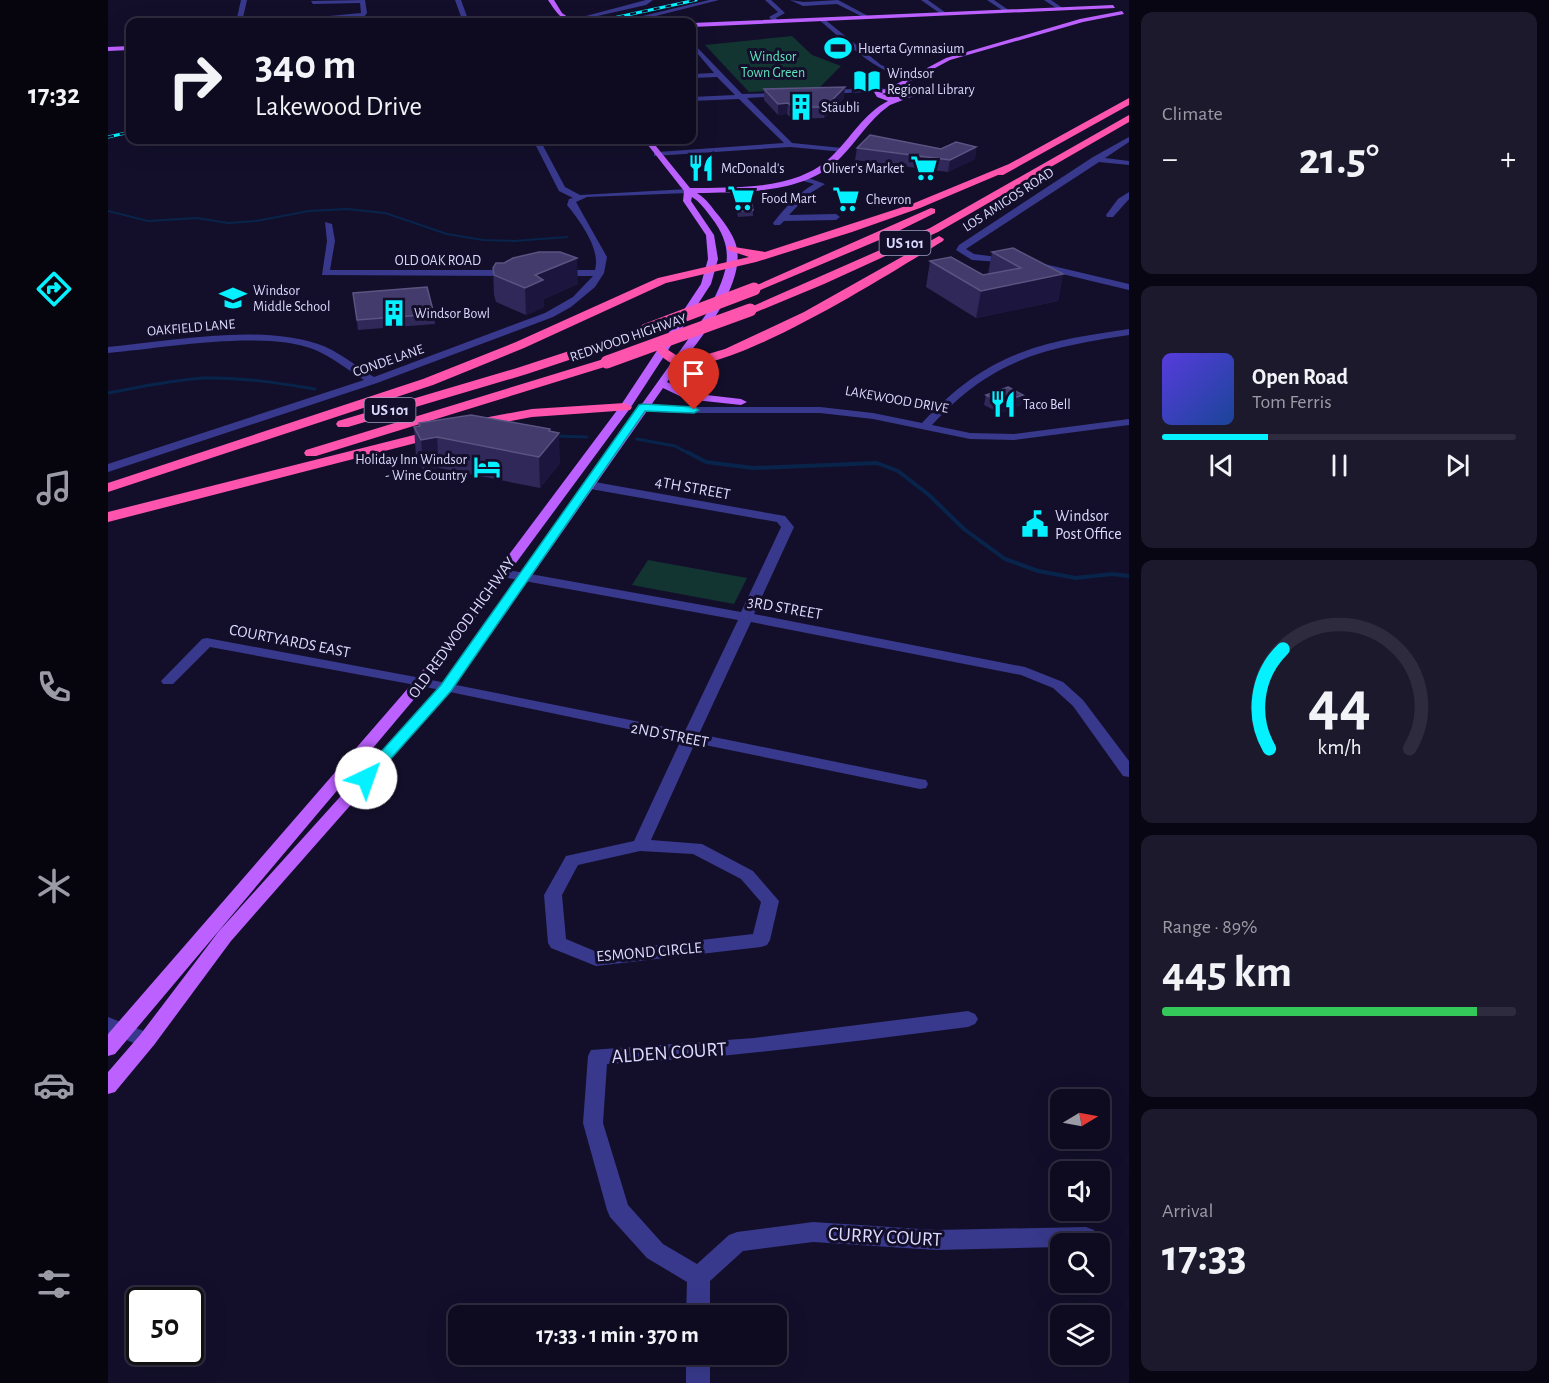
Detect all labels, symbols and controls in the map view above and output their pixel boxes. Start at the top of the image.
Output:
sports icon: Huerta Gymnasium [823,33,853,63]
icon: right [156,42,234,120]
place label: Huerta Gymnasium [858,42,964,56]
text: 340 m [255,44,356,86]
park label: Windsor Town Green [741,50,805,80]
library icon: Windsor Regional Library [852,66,882,96]
place label: Windsor Regional Library [887,67,975,97]
text: 17:32 [28,81,80,108]
building icon: Stäubli [786,92,816,122]
text: Lakewood Drive [255,93,422,120]
place label: Stäubli [821,101,860,115]
text: Climate [1162,104,1223,124]
text: 21.5° [1299,137,1379,182]
text: − [1162,143,1178,176]
text: + [1500,143,1516,176]
restaurant icon: McDonald's [686,153,716,183]
supermarket icon: Oliver's Market [909,153,939,183]
place label: McDonald's [721,162,784,176]
place label: Oliver's Market [823,162,905,176]
street label: LOS AMIGOS ROAD [961,165,1057,234]
supermarket icon: Food Mart [726,183,756,213]
supermarket icon: Chevron [831,184,861,214]
place label: Food Mart [761,192,817,206]
place label: Chevron [866,193,911,207]
road number: US 101 [880,231,930,255]
street label: OLD OAK ROAD [395,254,481,268]
icon: directions [33,268,75,310]
school or university icon: Windsor Middle School [218,283,248,313]
place label: Windsor Middle School [253,284,330,314]
building icon: Windsor Bowl [379,298,409,328]
place label: Windsor Bowl [414,307,490,321]
street label: REDWOOD HIGHWAY [568,311,689,365]
street label: OAKFIELD LANE [146,317,236,339]
street label: CONDE LANE [351,342,426,380]
pin [668,348,719,410]
icon: arrive [677,357,710,390]
text: Open Road [1252,366,1348,388]
street label: LAKEWOOD DRIVE [844,384,950,416]
restaurant icon: Taco Bell [988,389,1018,419]
text: Tom Ferris [1252,392,1332,412]
road number: US 101 [364,398,416,422]
place label: Taco Bell [1023,398,1071,412]
icon: previous [1205,449,1238,482]
icon: pause [1323,449,1356,482]
icon: next [1441,449,1474,482]
hotel icon: Holiday Inn Windsor - Wine Country [472,452,502,482]
place label: Holiday Inn Windsor - Wine Country [355,453,467,483]
icon: music [33,467,75,509]
street label: 4TH STREET [654,473,732,503]
place label: Windsor Post Office [1055,508,1122,542]
public building icon: Windsor Post Office [1020,509,1050,539]
street label: OLD REDWOOD HIGHWAY [405,554,519,701]
street label: 3RD STREET [746,594,824,622]
street label: COURTYARDS EAST [228,621,352,661]
icon: phone [33,666,75,708]
text: 44 [1308,673,1370,735]
street label: 2ND STREET [630,720,710,750]
text: km/h [1317,737,1361,758]
position arrow [334,746,398,810]
icon: climate [33,865,75,907]
text: Range · 89% [1162,917,1258,937]
street label: ESMOND CIRCLE [596,939,703,965]
text: 445 km [1162,950,1292,995]
street label: ALDEN COURT [611,1039,727,1067]
icon: car [33,1064,75,1106]
north arrow [1050,1089,1110,1149]
map controls [1050,1089,1110,1365]
button: sound [1050,1161,1110,1221]
text: Arrival [1162,1201,1213,1221]
street label: CURRY COURT [827,1224,943,1250]
button: search [1050,1233,1110,1293]
text: 17:33 [1162,1234,1247,1279]
icon: filters [33,1263,75,1305]
speed limit sign: 50 [126,1287,204,1365]
button: layers [1050,1305,1110,1365]
text: 17:33 · 1 min · 370 m [536,1324,699,1346]

